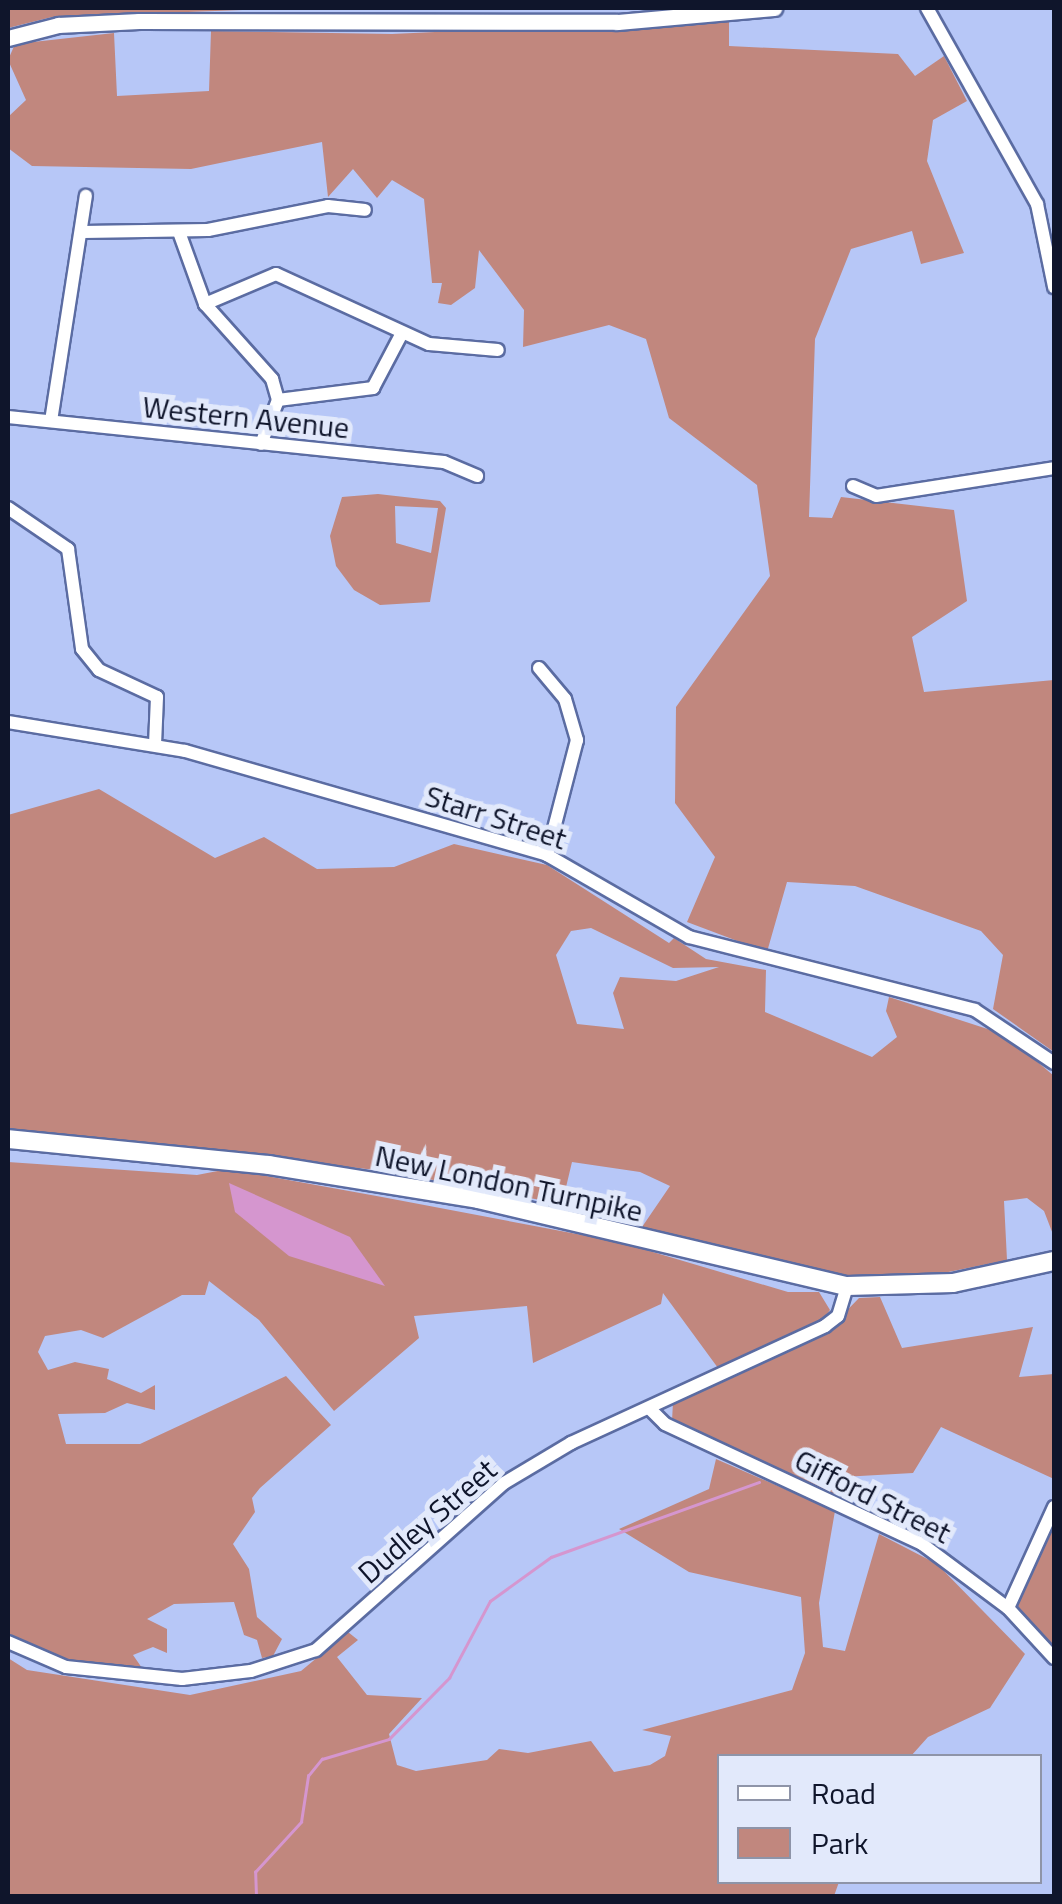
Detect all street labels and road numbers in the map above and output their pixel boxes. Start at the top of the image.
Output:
street label: Western Avenue [141,388,351,446]
street label: Starr Street [421,777,571,857]
street label: New London Turnpike [372,1137,646,1229]
street label: Gifford Street [789,1441,957,1551]
street label: Dudley Street [351,1451,503,1591]

